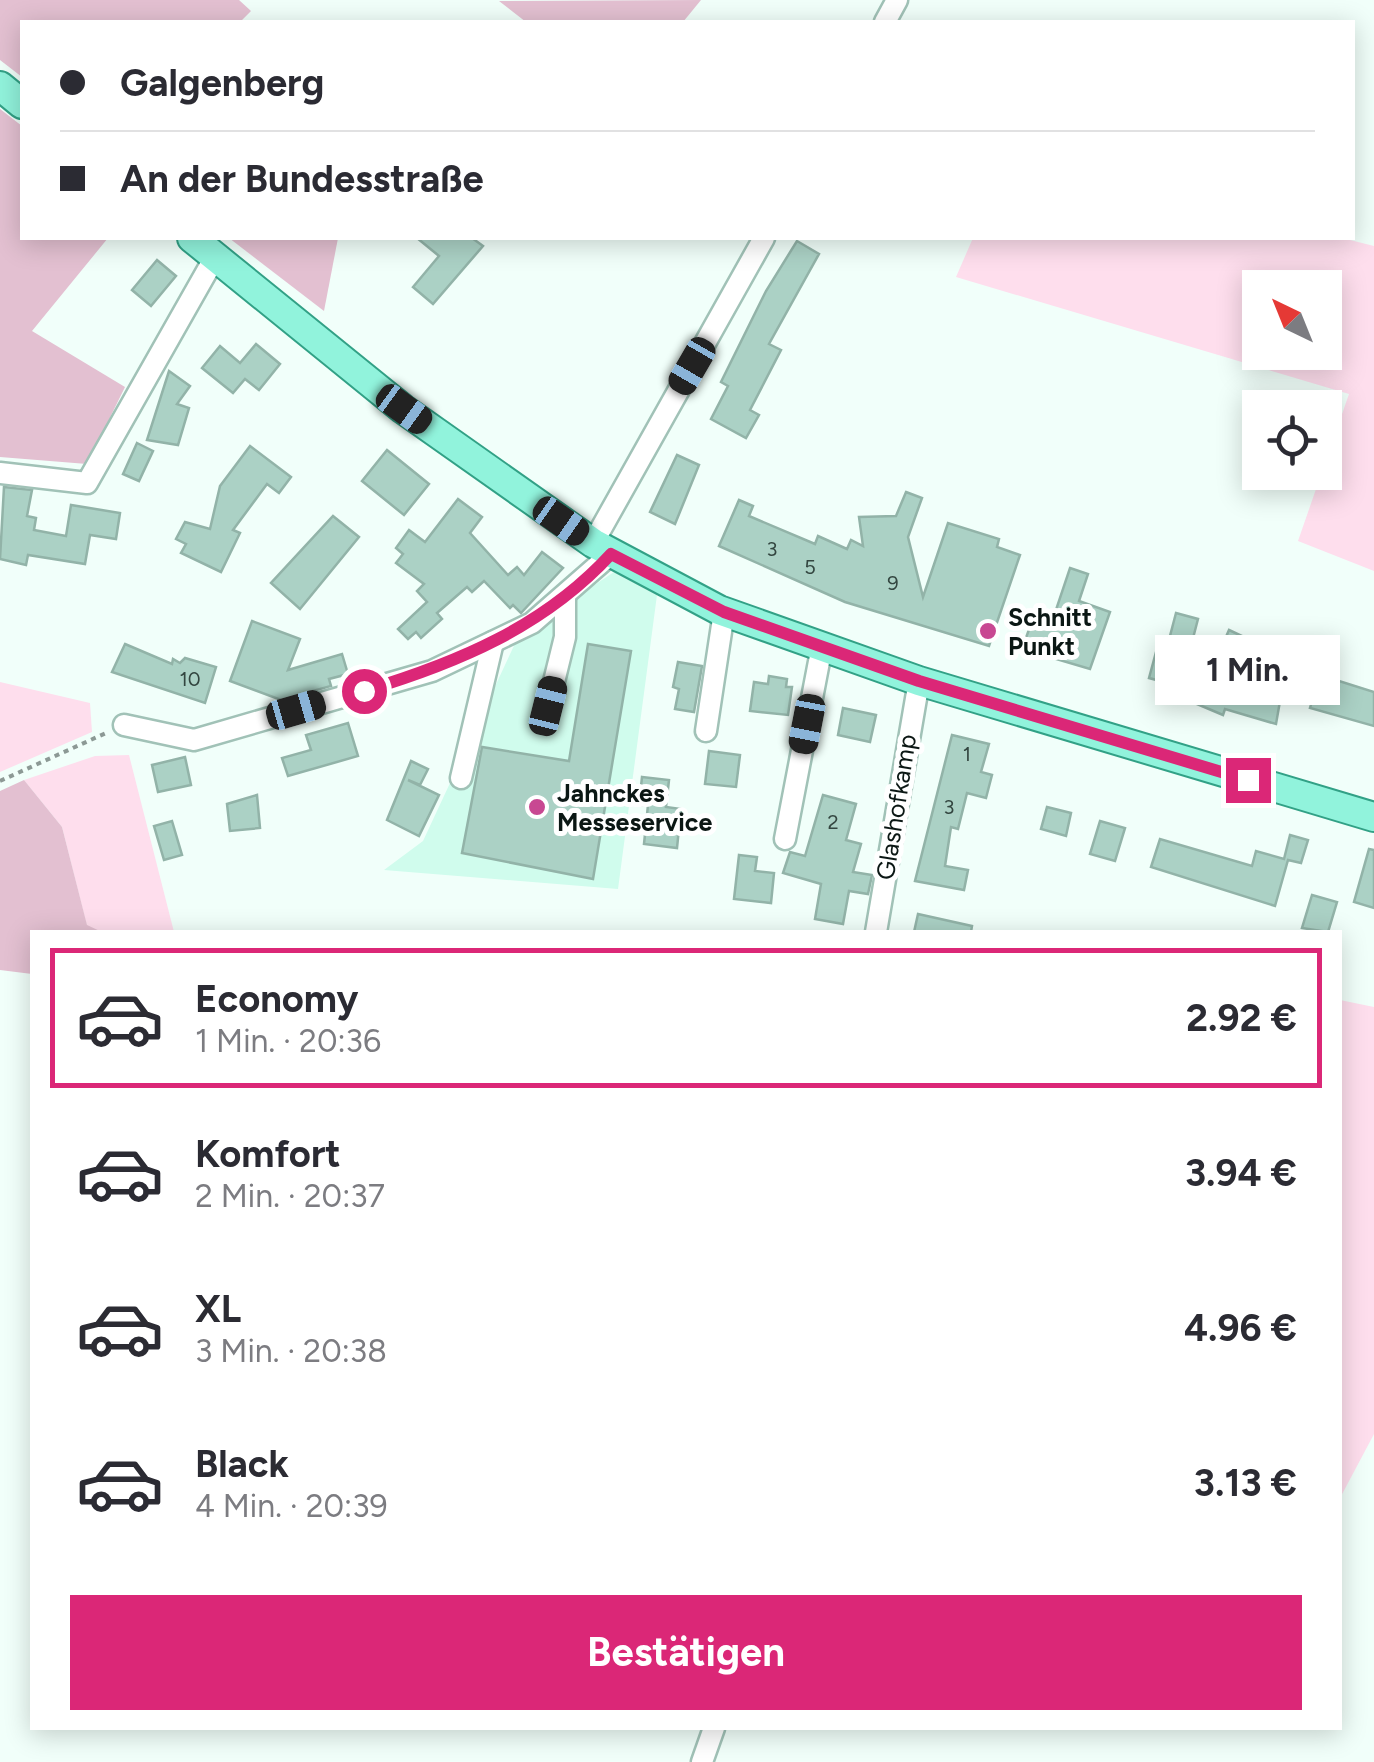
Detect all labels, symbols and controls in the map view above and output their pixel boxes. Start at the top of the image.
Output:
text: Galgenberg [120,60,324,106]
text: An der Bundesstraße [120,156,484,202]
north arrow [1242,270,1342,370]
map controls [1242,270,1342,490]
car [664,333,720,399]
car [371,379,437,439]
button: locate [1242,390,1342,490]
car [528,492,594,550]
house number: 3 [767,537,777,561]
house number: 5 [804,555,816,579]
house number: 9 [887,571,899,595]
place label: Schnitt Punkt [1008,602,1092,661]
marker: Schnitt Punkt [977,620,999,642]
callout: 1 Min. [1156,635,1340,705]
text: 1 Min. [1206,651,1289,689]
house number: 10 [179,667,201,691]
route start [342,669,387,714]
car [526,673,570,739]
car [263,687,329,733]
car [787,692,827,756]
street label: Glashofkamp [870,732,922,882]
house number: 1 [963,742,971,766]
route end [1226,758,1271,803]
place label: Jahnckes Messeservice [557,778,712,837]
house number: 3 [944,795,954,819]
marker: Jahnckes Messeservice [526,796,548,818]
house number: 2 [827,810,839,834]
icon: car [75,973,165,1063]
text: Economy [195,976,358,1022]
text: 2.92 € [1186,995,1297,1041]
text: 1 Min. · 20:36 [195,1022,381,1060]
icon: car [75,1128,165,1218]
text: Komfort [195,1131,341,1177]
text: 3.94 € [1185,1150,1297,1196]
text: 2 Min. · 20:37 [195,1177,385,1215]
icon: car [75,1283,165,1373]
text: XL [195,1286,241,1332]
text: 4.96 € [1184,1305,1297,1351]
text: 3 Min. · 20:38 [195,1332,387,1370]
icon: car [75,1438,165,1528]
text: Black [195,1441,289,1487]
text: 3.13 € [1194,1460,1297,1506]
text: 4 Min. · 20:39 [195,1487,388,1525]
button: Bestätigen [70,1595,1302,1710]

